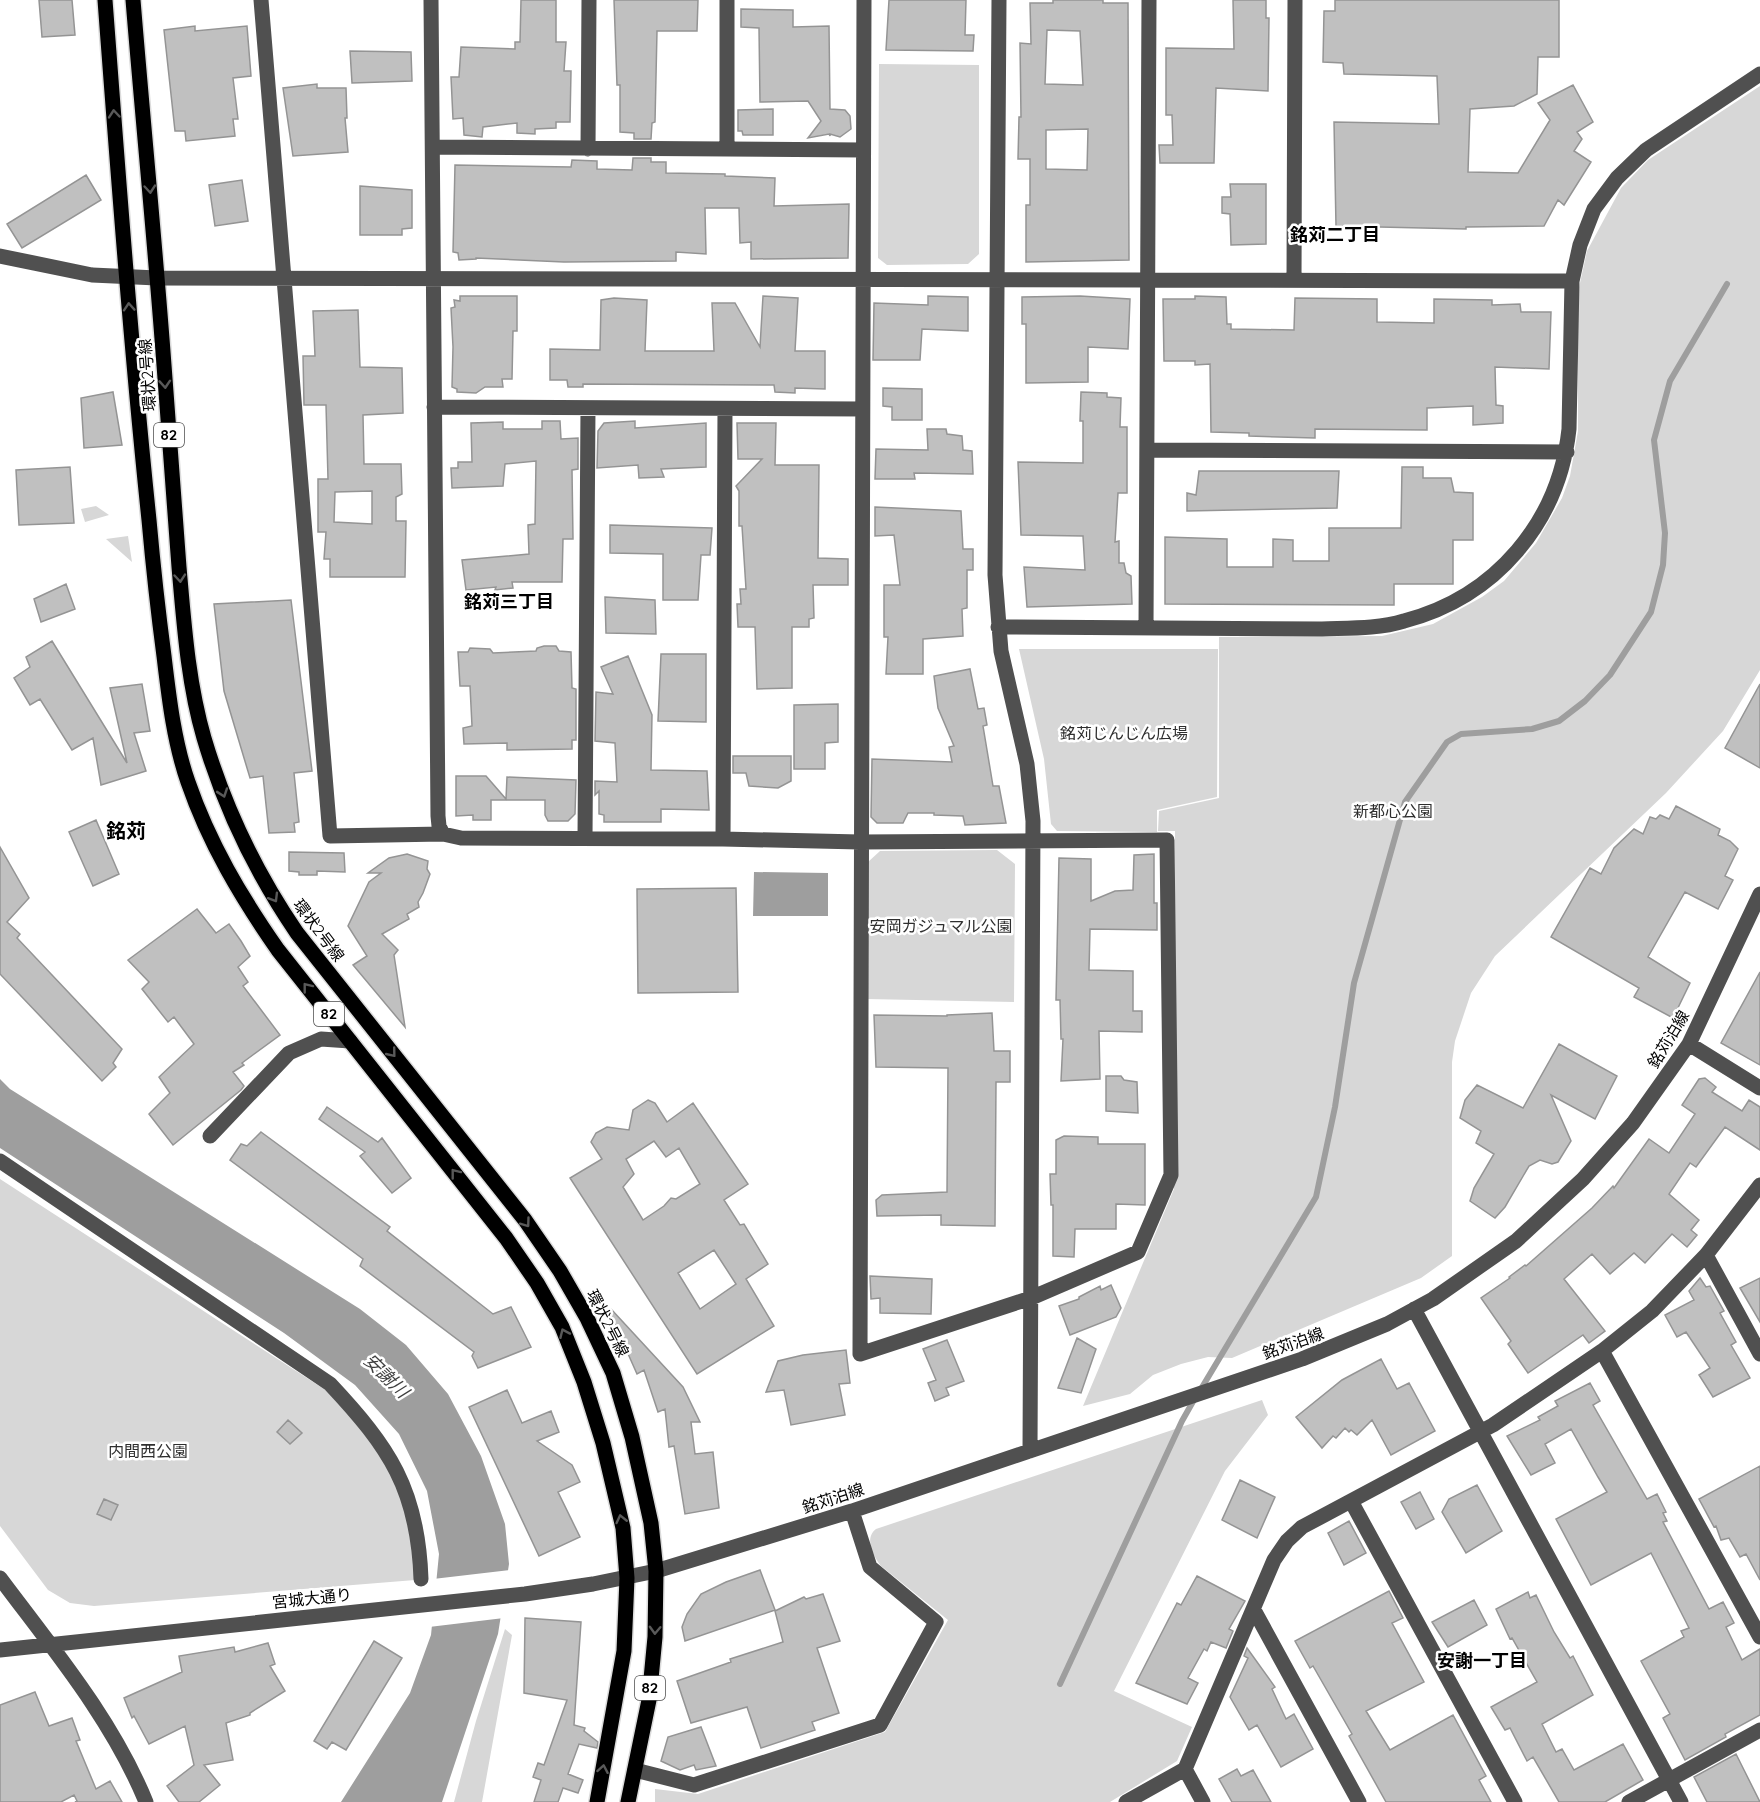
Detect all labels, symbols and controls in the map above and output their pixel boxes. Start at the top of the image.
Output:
one-way arrow [107,109,120,118]
one-way arrow [143,185,156,194]
district label: 銘苅二丁目 [1290,223,1380,246]
one-way arrow [123,303,136,312]
street label: 環状2号線 [134,338,160,412]
one-way arrow [159,379,172,388]
road number: 82 [154,423,184,447]
one-way arrow [173,574,186,583]
district label: 銘苅三丁目 [464,590,554,613]
park label: 銘苅じんじん広場 [1060,723,1188,743]
one-way arrow [216,787,229,798]
park label: 新都心公園 [1353,801,1433,821]
district label: 銘苅 [106,818,146,843]
one-way arrow [266,892,278,902]
street label: 環状2号線 [289,895,349,965]
park label: 安岡ガジュマル公園 [870,916,1012,936]
one-way arrow [304,983,315,994]
road number: 82 [314,1002,344,1026]
street label: 銘苅泊線 [1643,1006,1693,1072]
one-way arrow [385,1047,396,1058]
one-way arrow [451,1168,462,1179]
one-way arrow [519,1216,530,1227]
street label: 環状2号線 [583,1286,633,1360]
street label: 銘苅泊線 [1260,1323,1326,1363]
one-way arrow [559,1329,571,1340]
water label: 安謝川 [359,1349,415,1404]
park label: 内間西公園 [108,1441,188,1461]
street label: 銘苅泊線 [799,1479,867,1517]
one-way arrow [615,1515,628,1525]
street label: 宮城大通り [271,1584,353,1612]
one-way arrow [649,1625,662,1634]
district label: 安謝一丁目 [1437,1649,1527,1672]
road number: 82 [635,1676,665,1700]
one-way arrow [596,1764,609,1774]

